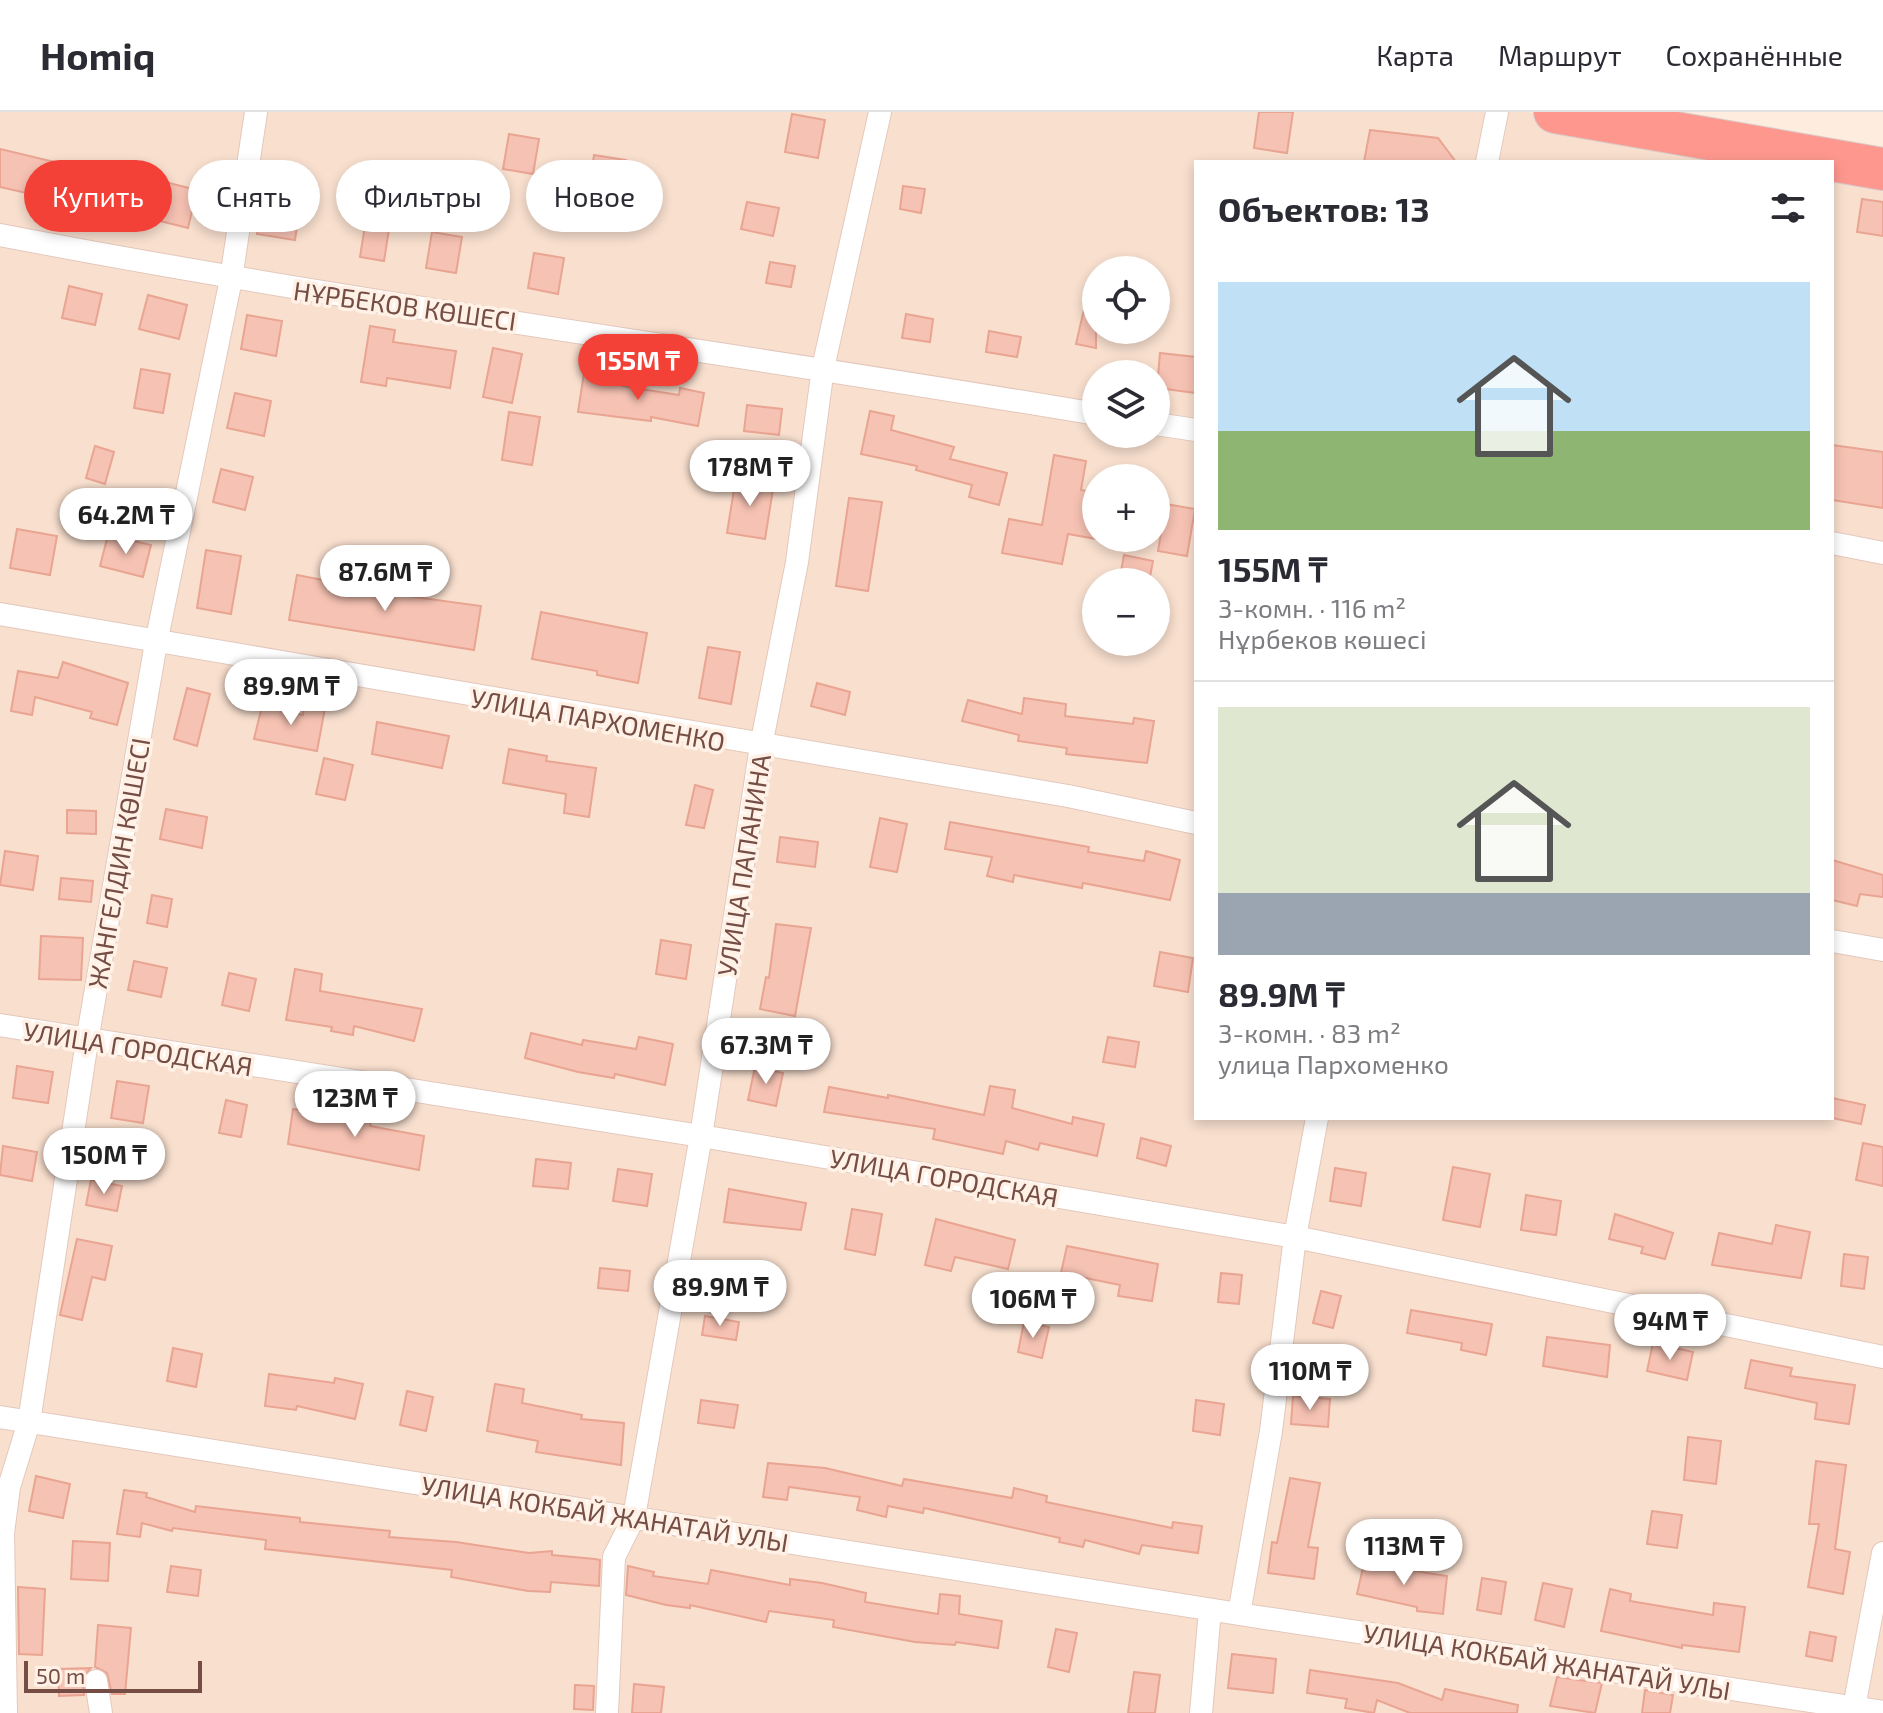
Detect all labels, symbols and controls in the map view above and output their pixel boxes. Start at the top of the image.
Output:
text: Homiq [40,32,155,78]
text: Карта [1376,38,1454,72]
text: Маршрут [1498,38,1622,72]
text: Сохранённые [1666,38,1843,72]
chip: Купить [24,160,172,232]
chip: Снять [188,160,320,232]
chip: Фильтры [336,160,510,232]
chip: Новое [526,160,663,232]
icon: filters [1766,186,1810,230]
text: Объектов: 13 [1218,188,1429,229]
map controls [1082,256,1170,656]
button: locate [1082,256,1170,344]
street label: НҰРБЕКОВ КӨШЕСІ [292,274,518,336]
pin: 155M ₸ [573,334,703,402]
icon: home [1442,334,1586,478]
text: 155M ₸ [596,344,680,375]
button: layers [1082,360,1170,448]
pin: 178M ₸ [685,440,815,508]
text: 178M ₸ [708,450,792,481]
button: + [1082,464,1170,552]
pin: 64.2M ₸ [52,488,200,556]
text: 64.2M ₸ [78,498,174,529]
pin: 87.6M ₸ [311,545,459,613]
text: 155M ₸ [1218,548,1327,589]
text: 87.6M ₸ [338,555,432,586]
button: − [1082,568,1170,656]
text: 3-комн. · 116 m² [1218,592,1406,623]
text: Нұрбеков көшесі [1218,623,1426,654]
pin: 89.9M ₸ [217,659,365,727]
text: 89.9M ₸ [243,669,339,700]
street label: УЛИЦА ПАРХОМЕНКО [468,681,728,757]
street label: ЖАНГЕЛДИН КӨШЕСІ [81,735,155,991]
street label: УЛИЦА ПАПАНИНА [710,752,776,978]
icon: home [1442,759,1586,903]
text: 89.9M ₸ [1218,973,1345,1014]
street label: УЛИЦА ГОРОДСКАЯ [21,1015,255,1081]
text: 3-комн. · 83 m² [1218,1017,1401,1048]
pin: 67.3M ₸ [692,1018,840,1086]
text: 67.3M ₸ [720,1028,812,1059]
text: улица Пархоменко [1218,1048,1449,1079]
pin: 123M ₸ [290,1071,420,1139]
text: 123M ₸ [313,1081,397,1112]
pin: 150M ₸ [39,1128,169,1196]
text: 150M ₸ [61,1138,147,1169]
street label: УЛИЦА ГОРОДСКАЯ [827,1142,1061,1212]
pin: 89.9M ₸ [646,1260,794,1328]
text: 89.9M ₸ [672,1270,768,1301]
pin: 106M ₸ [968,1272,1098,1340]
text: 106M ₸ [990,1282,1076,1313]
pin: 94M ₸ [1614,1294,1726,1362]
text: 94M ₸ [1632,1304,1708,1335]
pin: 110M ₸ [1245,1344,1375,1412]
text: 110M ₸ [1269,1354,1351,1385]
street label: УЛИЦА КОКБАЙ ЖАНАТАЙ УЛЫ [419,1469,791,1557]
pin: 113M ₸ [1339,1519,1469,1587]
text: 113M ₸ [1364,1529,1444,1560]
street label: УЛИЦА КОКБАЙ ЖАНАТАЙ УЛЫ [1361,1617,1733,1705]
scale bar [24,1657,202,1693]
text: 50 m [36,1662,85,1688]

